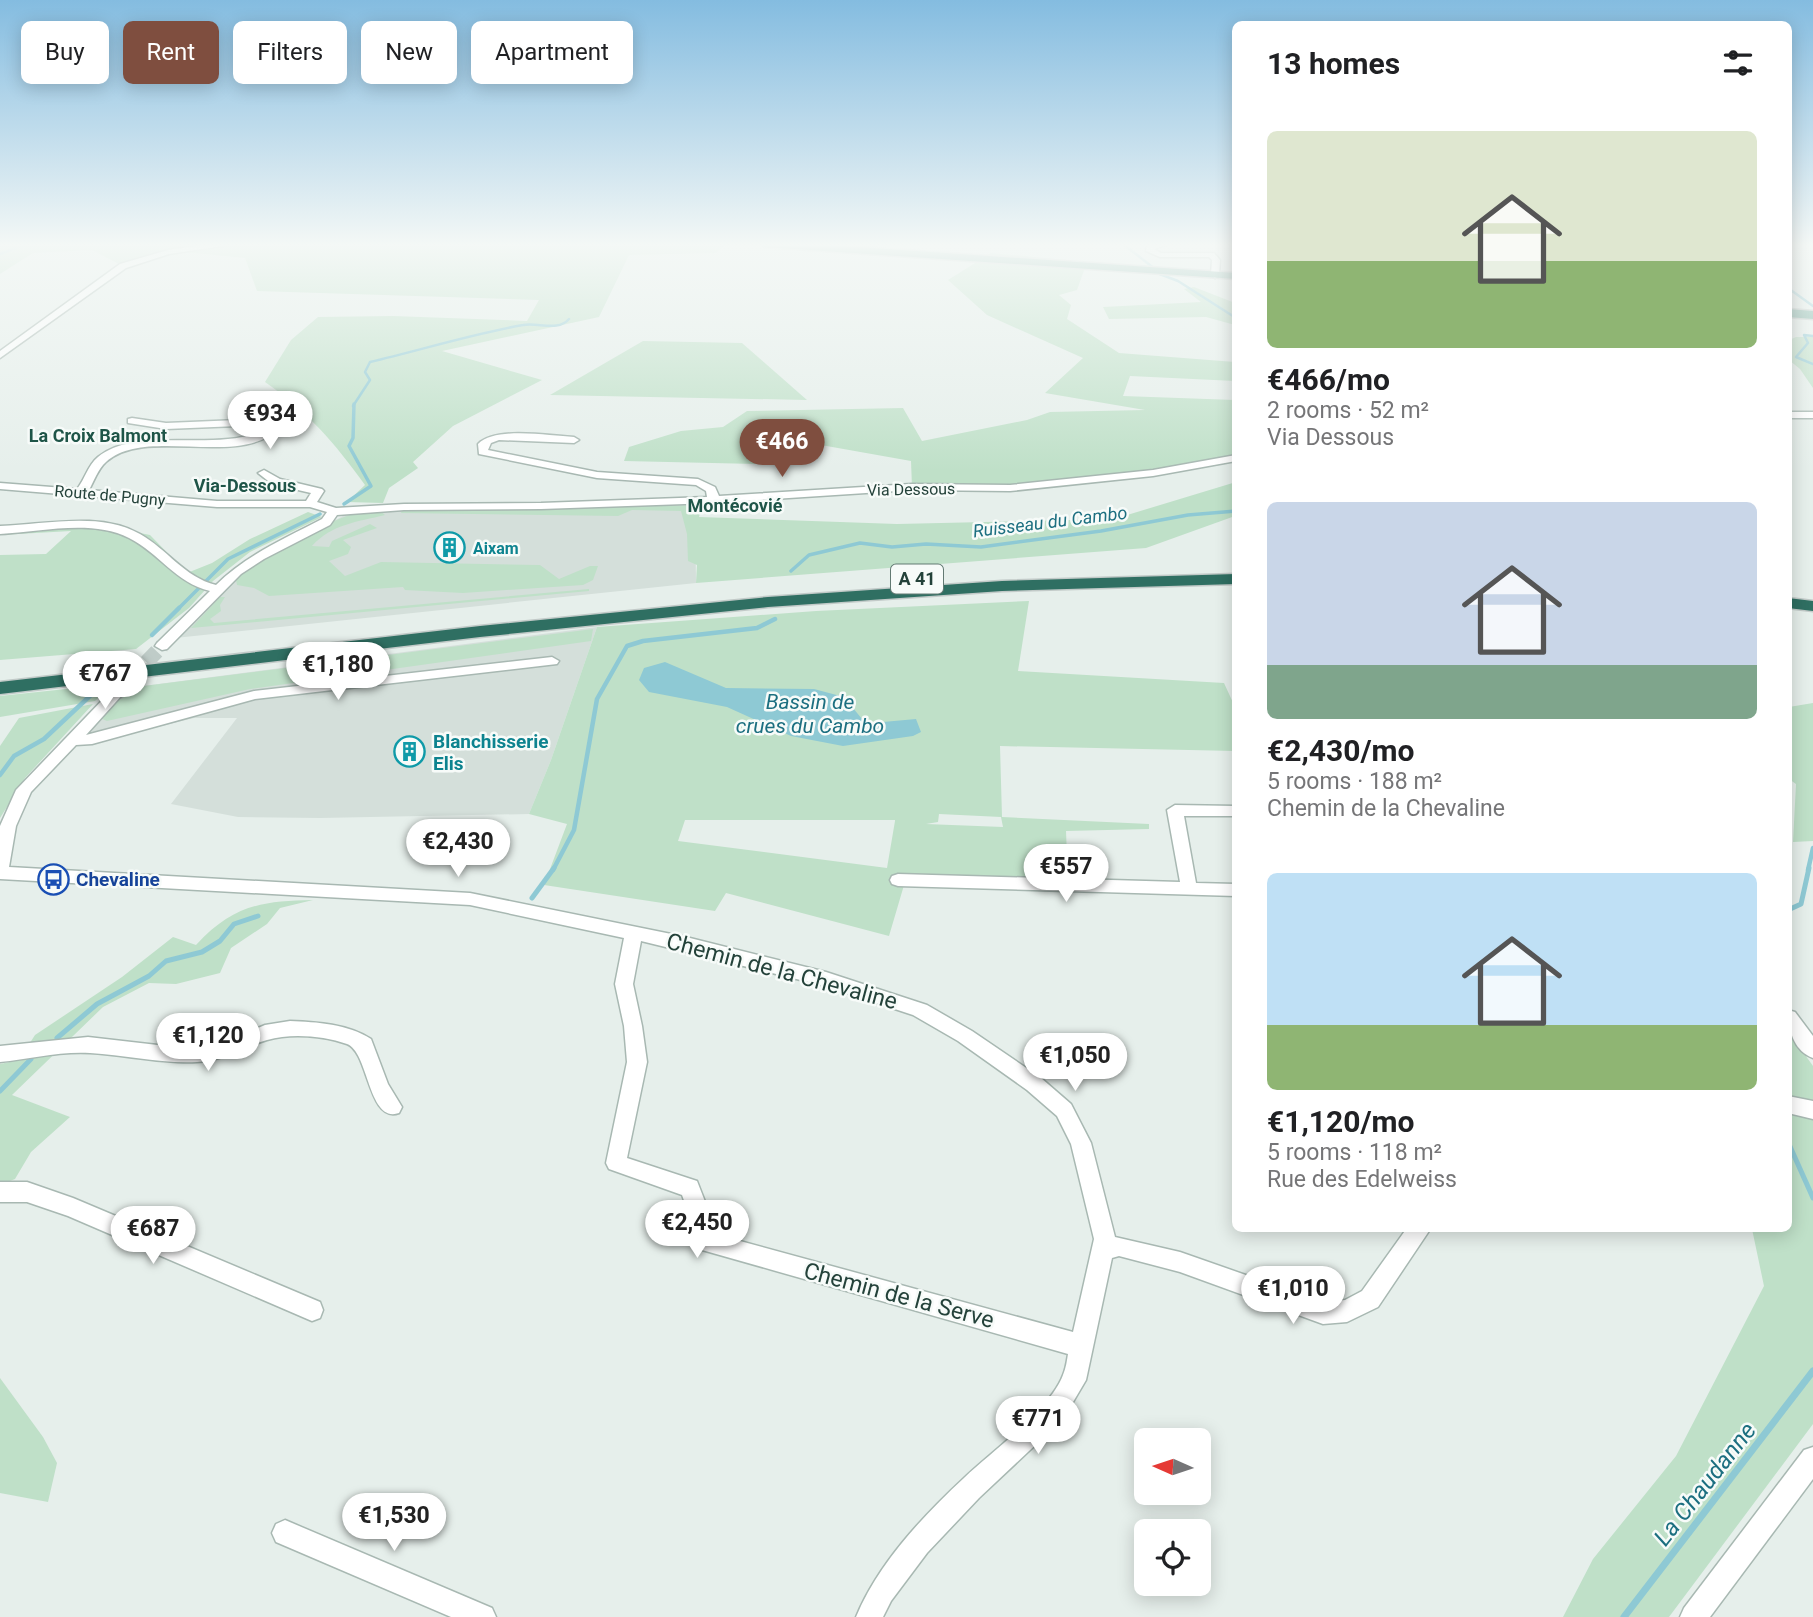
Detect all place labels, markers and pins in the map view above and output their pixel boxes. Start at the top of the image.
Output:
pin: €934 [229,392,311,451]
pin: €466 [741,420,823,479]
building icon: Aixam [433,531,467,565]
place label: Aixam [473,539,519,558]
pin: €1,180 [281,642,395,702]
pin: €767 [64,652,146,711]
place label: Blanchisserie Elis [433,730,549,775]
building icon: Blanchisserie Elis [393,735,427,769]
pin: €2,430 [401,820,515,879]
pin: €557 [1025,844,1107,904]
bus stop icon: Chevaline [36,862,70,896]
place label: Chevaline [76,868,160,891]
pin: €1,120 [151,1014,265,1073]
pin: €1,050 [1018,1034,1132,1093]
pin: €2,450 [640,1200,754,1260]
pin: €687 [112,1206,194,1266]
pin: €1,010 [1236,1266,1350,1326]
pin: €771 [997,1396,1079,1456]
pin: €1,530 [337,1494,451,1553]

